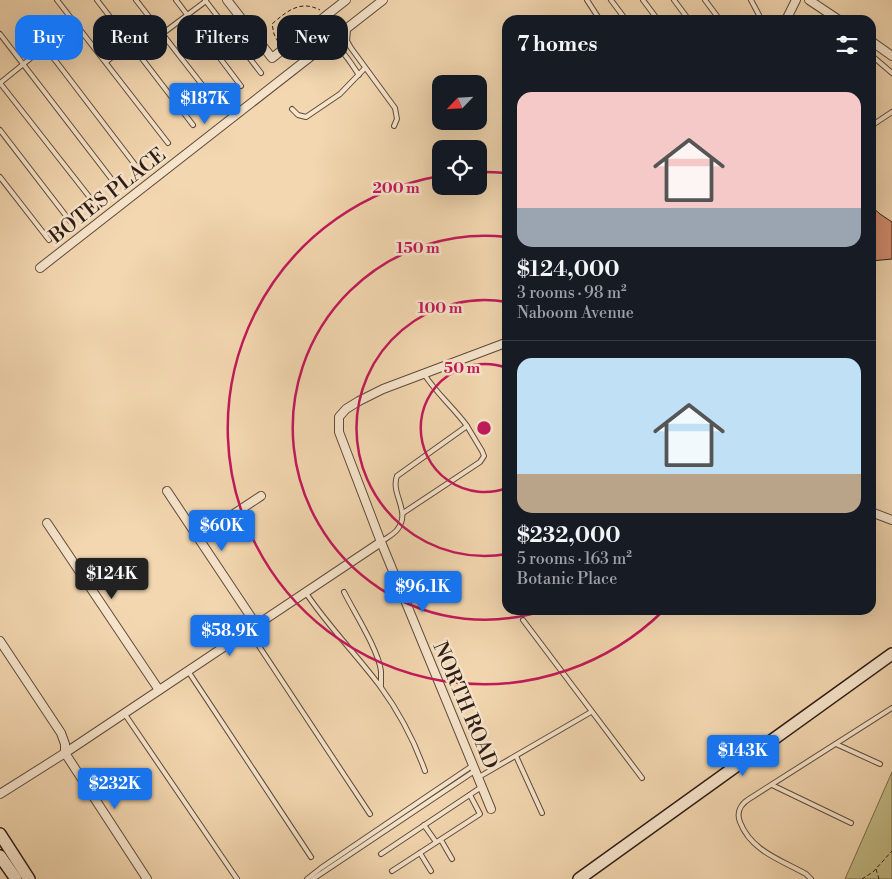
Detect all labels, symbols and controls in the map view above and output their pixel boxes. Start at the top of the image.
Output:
chip: Buy [15,15,83,60]
chip: Rent [93,15,167,60]
chip: Filters [177,15,267,60]
chip: New [277,15,348,60]
icon: filters [833,31,861,59]
text: 7 homes [517,32,598,58]
north arrow [432,75,488,130]
map controls [432,75,487,195]
pin: $187K [170,82,240,125]
text: $187K [180,89,230,109]
icon: home [644,125,734,215]
button: locate [432,140,487,195]
street label: BOTES PLACE [44,143,171,250]
text: 200 m [372,179,420,198]
text: 150 m [396,239,440,258]
text: $124,000 [517,257,620,283]
text: 3 rooms · 98 m² [517,283,627,303]
text: 100 m [418,299,463,318]
text: Naboom Avenue [517,303,634,323]
text: 50 m [444,359,480,378]
icon: home [644,390,734,480]
centre of rings [475,419,493,437]
pin: $60K [192,510,252,552]
text: $60K [200,516,244,536]
text: $232,000 [517,523,621,549]
text: 5 rooms · 163 m² [517,549,632,569]
pin: $124K [77,558,147,600]
text: $124K [86,564,138,584]
text: Botanic Place [517,569,617,589]
pin: $96.1K [382,570,464,613]
text: $96.1K [396,577,450,597]
pin: $58.9K [189,614,271,657]
text: $58.9K [201,621,259,641]
street label: NORTH ROAD [427,638,503,773]
pin: $143K [708,734,778,777]
text: $143K [718,741,768,761]
pin: $232K [80,768,150,810]
text: $232K [89,774,141,794]

